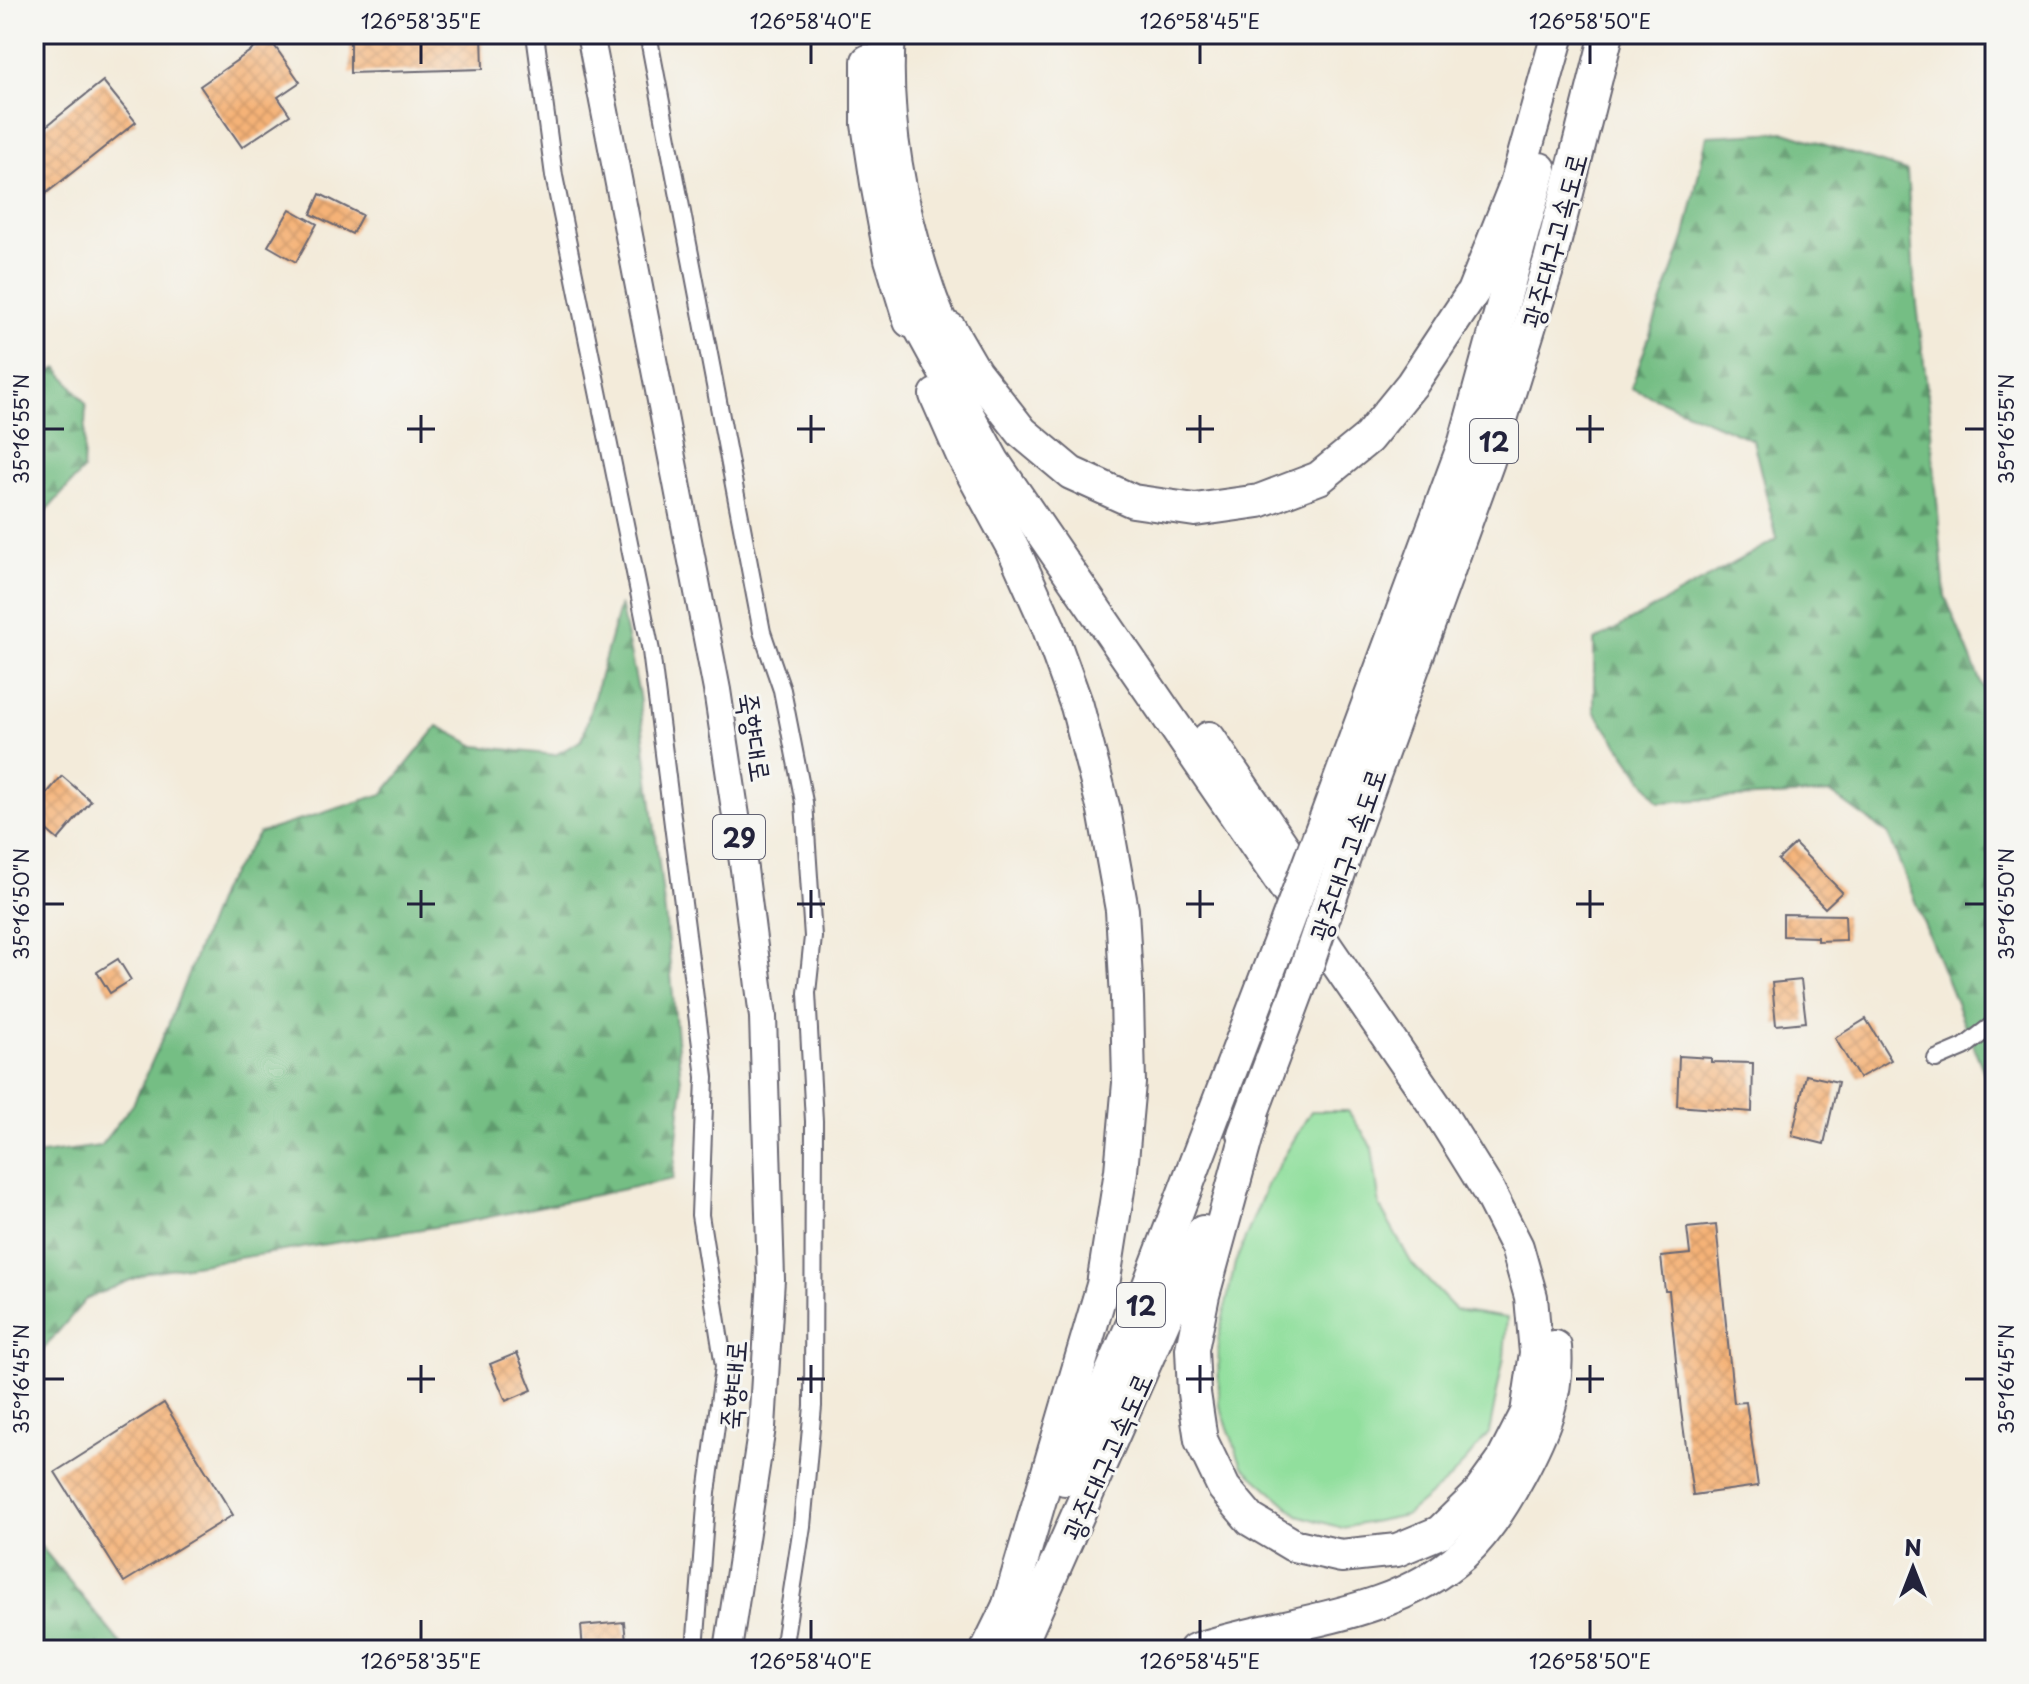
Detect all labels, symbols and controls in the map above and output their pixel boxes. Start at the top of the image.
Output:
text: 126°58'35"E [361,6,481,36]
text: 126°58'40"E [750,6,872,36]
text: 126°58'45"E [1140,6,1260,36]
text: 126°58'50"E [1529,6,1651,36]
street label: 광주대구고속도로 [1509,147,1597,333]
text: 35°16'55"N [6,374,36,484]
text: 35°16'55"N [1991,374,2021,484]
road number: 12 [1470,419,1518,463]
street label: 죽향대로 [728,689,784,785]
street label: 광주대구고속도로 [1296,762,1396,946]
road number: 29 [713,815,765,859]
text: 35°16'50"N [6,848,36,960]
text: 35°16'50"N [1991,848,2021,960]
road number: 12 [1117,1283,1165,1327]
text: 35°16'45"N [6,1324,36,1434]
text: 35°16'45"N [1991,1324,2021,1434]
street label: 죽향대로 [707,1339,757,1431]
street label: 광주대구고속도로 [1050,1365,1162,1547]
north arrow [1873,1528,1953,1608]
text: N [1904,1530,1922,1563]
text: 126°58'35"E [361,1646,481,1676]
text: 126°58'40"E [750,1646,872,1676]
text: 126°58'45"E [1140,1646,1260,1676]
text: 126°58'50"E [1529,1646,1651,1676]

